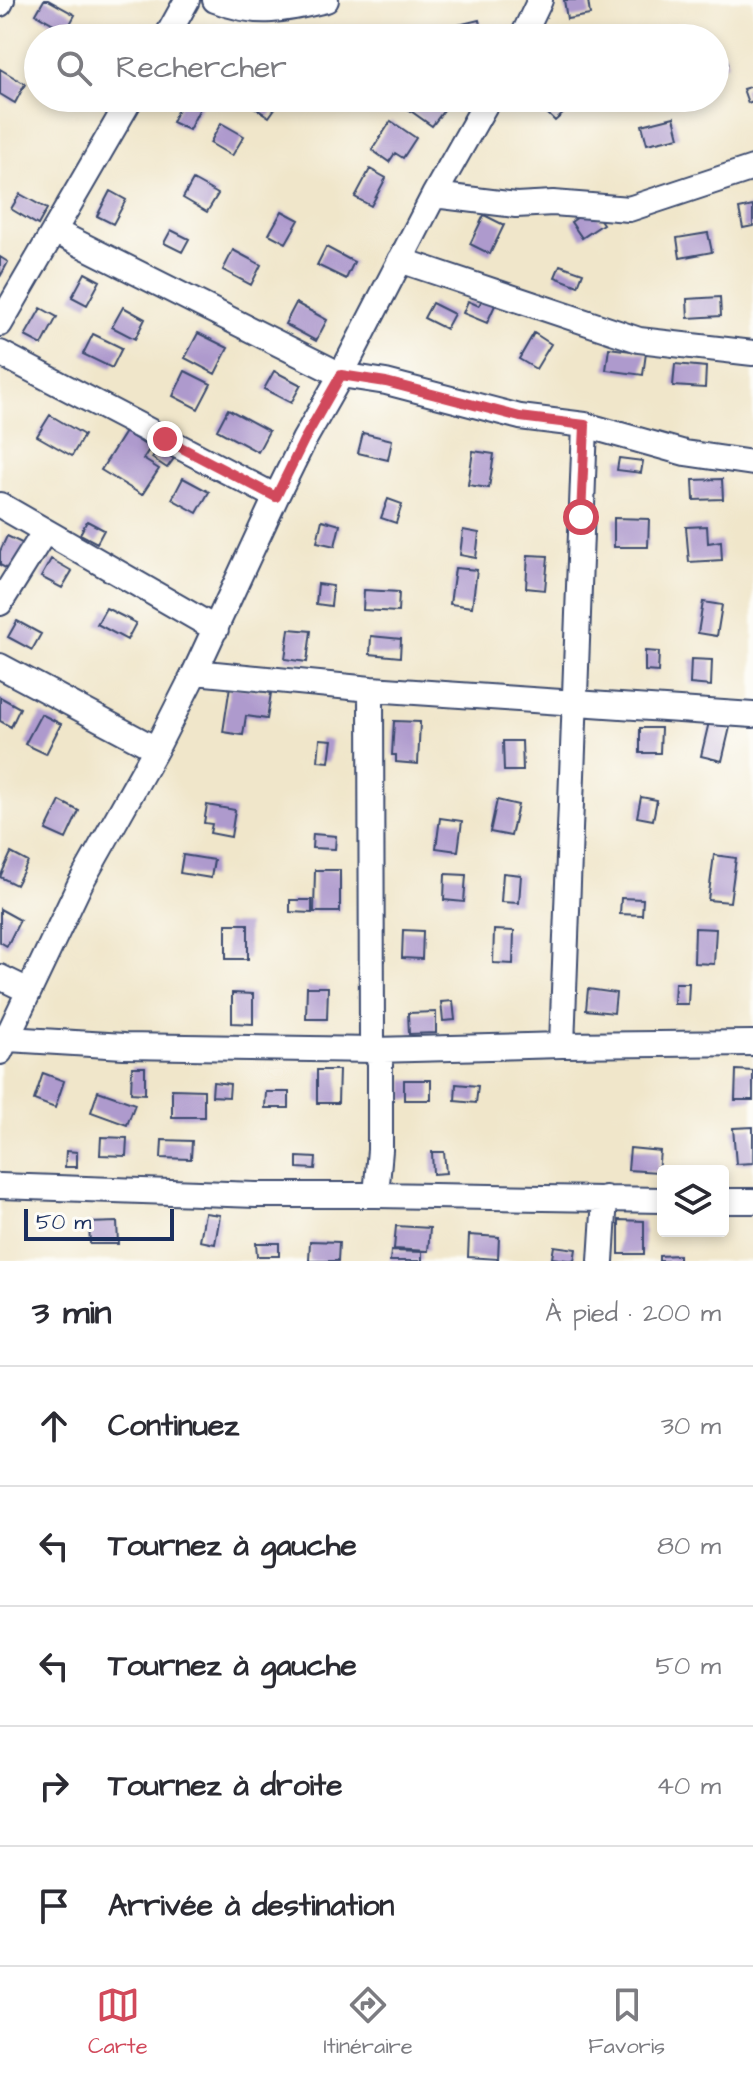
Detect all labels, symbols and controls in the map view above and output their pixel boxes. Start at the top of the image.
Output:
search box [24,24,729,112]
icon: search [52,46,96,90]
text: Rechercher [116,47,287,89]
route end [147,421,183,457]
route start [563,499,599,535]
map controls [657,1165,729,1237]
button: layers [657,1165,729,1237]
scale bar [24,1205,174,1241]
text: 50 m [36,1207,91,1238]
text: 3 min [32,1289,112,1337]
text: À pied · 200 m [545,1295,721,1331]
icon: ahead [32,1404,76,1448]
text: Continuez [108,1405,239,1447]
text: 30 m [661,1408,721,1444]
icon: left [32,1524,76,1568]
text: Tournez à gauche [108,1525,357,1567]
text: 80 m [657,1528,721,1564]
icon: left [32,1644,76,1688]
text: Tournez à gauche [108,1645,357,1687]
text: 50 m [656,1648,721,1684]
icon: right [32,1764,76,1808]
text: Tournez à droite [108,1765,342,1807]
text: 40 m [656,1768,721,1804]
icon: arrive [32,1884,76,1928]
text: Arrivée à destination [108,1885,394,1927]
tab: Carte [88,1983,148,2062]
tab: Itinéraire [323,1983,413,2062]
tab: Favoris [588,1983,665,2062]

